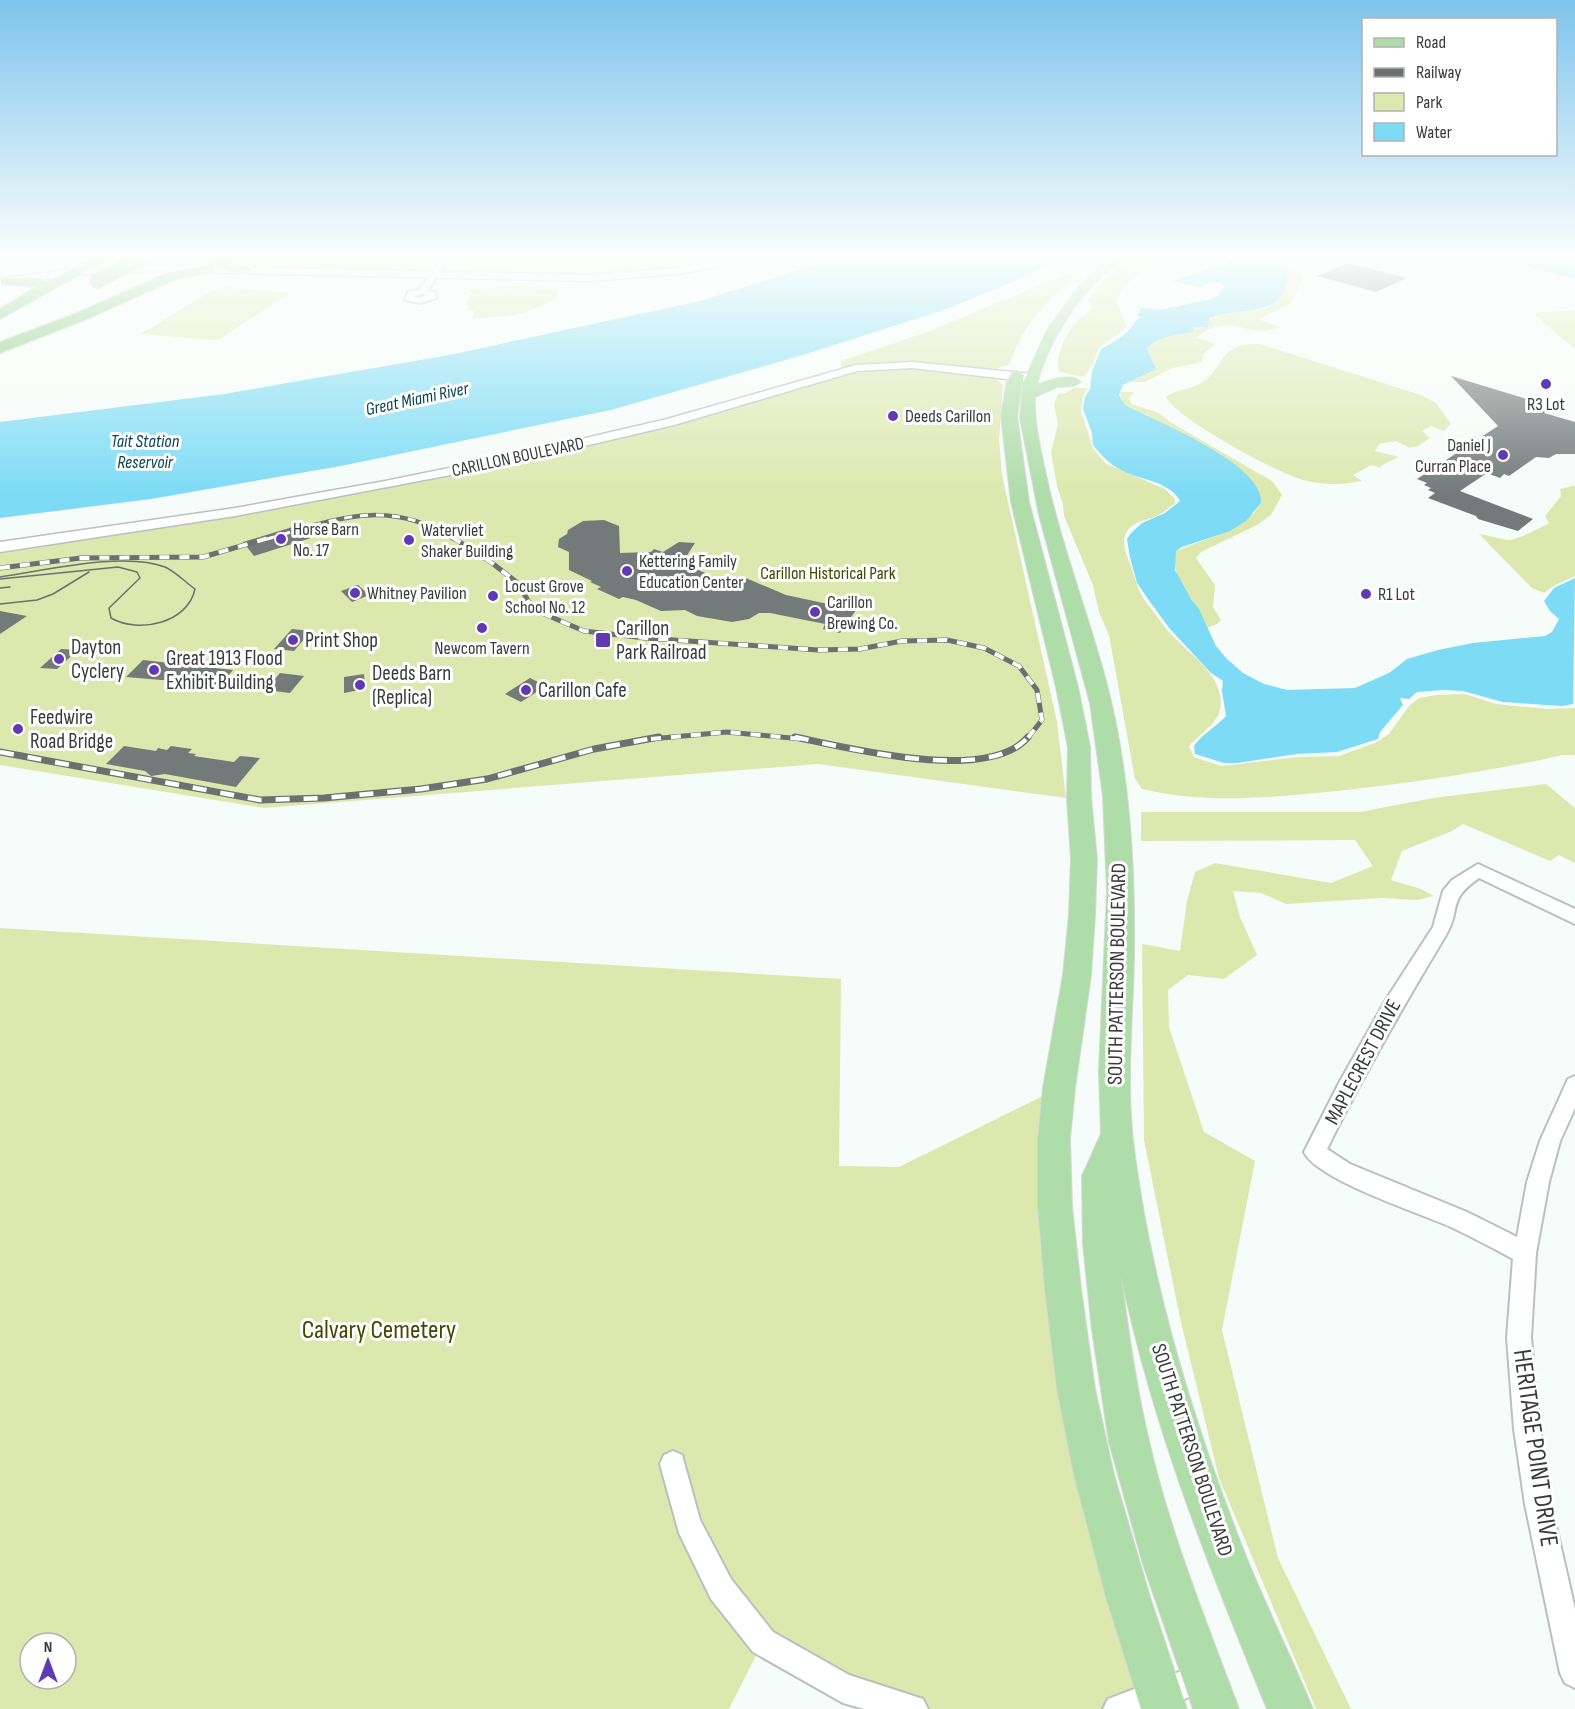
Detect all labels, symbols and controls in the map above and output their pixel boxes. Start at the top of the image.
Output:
legend [1362,18,1557,156]
text: Road [1416,32,1446,53]
text: Railway [1416,62,1461,83]
text: Park [1416,92,1442,113]
text: Water [1416,122,1452,143]
marker: R3 Lot [1539,377,1553,391]
water label: Great Miami River [364,378,471,420]
place label: R3 Lot [1527,394,1566,415]
place label: Deeds Carillon [905,406,991,427]
marker: Deeds Carillon [886,409,900,423]
water label: Tait Station Reservoir [111,431,180,473]
street label: CARILLON BOULEVARD [450,433,586,481]
place label: Daniel J Curran Place [1415,435,1491,477]
marker: Daniel J Curran Place [1496,448,1510,462]
place label: Horse Barn No. 17 [293,519,359,561]
place label: Watervliet Shaker Building [421,520,513,562]
marker: Horse Barn No. 17 [274,532,288,546]
marker: Watervliet Shaker Building [402,533,416,547]
place label: Kettering Family Education Center [639,551,744,593]
park label: Carillon Historical Park [760,563,896,584]
marker: Kettering Family Education Center [620,564,634,578]
place label: Locust Grove School No. 12 [505,576,585,618]
place label: Whitney Pavilion [367,583,467,604]
place label: R1 Lot [1378,584,1415,605]
marker: Whitney Pavilion [348,586,362,600]
marker: R1 Lot [1359,587,1373,601]
marker: Locust Grove School No. 12 [486,589,500,603]
place label: Carillon Brewing Co. [827,592,898,634]
marker: Carillon Brewing Co. [808,605,822,619]
place label: Carillon Park Railroad [616,616,707,665]
marker: Newcom Tavern [475,621,489,635]
place label: Print Shop [305,628,378,653]
marker: Carillon Park Railroad [594,631,612,649]
marker: Print Shop [286,633,300,647]
place label: Dayton Cyclery [71,635,124,684]
place label: Newcom Tavern [434,638,530,659]
place label: Great 1913 Flood Exhibit Building [166,646,283,695]
marker: Dayton Cyclery [52,652,66,666]
place label: Deeds Barn (Replica) [372,661,451,710]
marker: Great 1913 Flood Exhibit Building [147,663,161,677]
marker: Deeds Barn (Replica) [353,678,367,692]
place label: Carillon Cafe [538,678,627,703]
marker: Carillon Cafe [519,683,533,697]
place label: Feedwire Road Bridge [30,705,113,754]
marker: Feedwire Road Bridge [11,722,25,736]
street label: SOUTH PATTERSON BOULEVARD [1103,863,1131,1085]
street label: MAPLECREST DRIVE [1320,995,1406,1129]
park label: Calvary Cemetery [302,1315,456,1346]
street label: SOUTH PATTERSON BOULEVARD [1146,1341,1238,1559]
street label: HERITAGE POINT DRIVE [1506,1347,1564,1549]
north arrow [18,1631,78,1691]
text: N [44,1638,52,1657]

